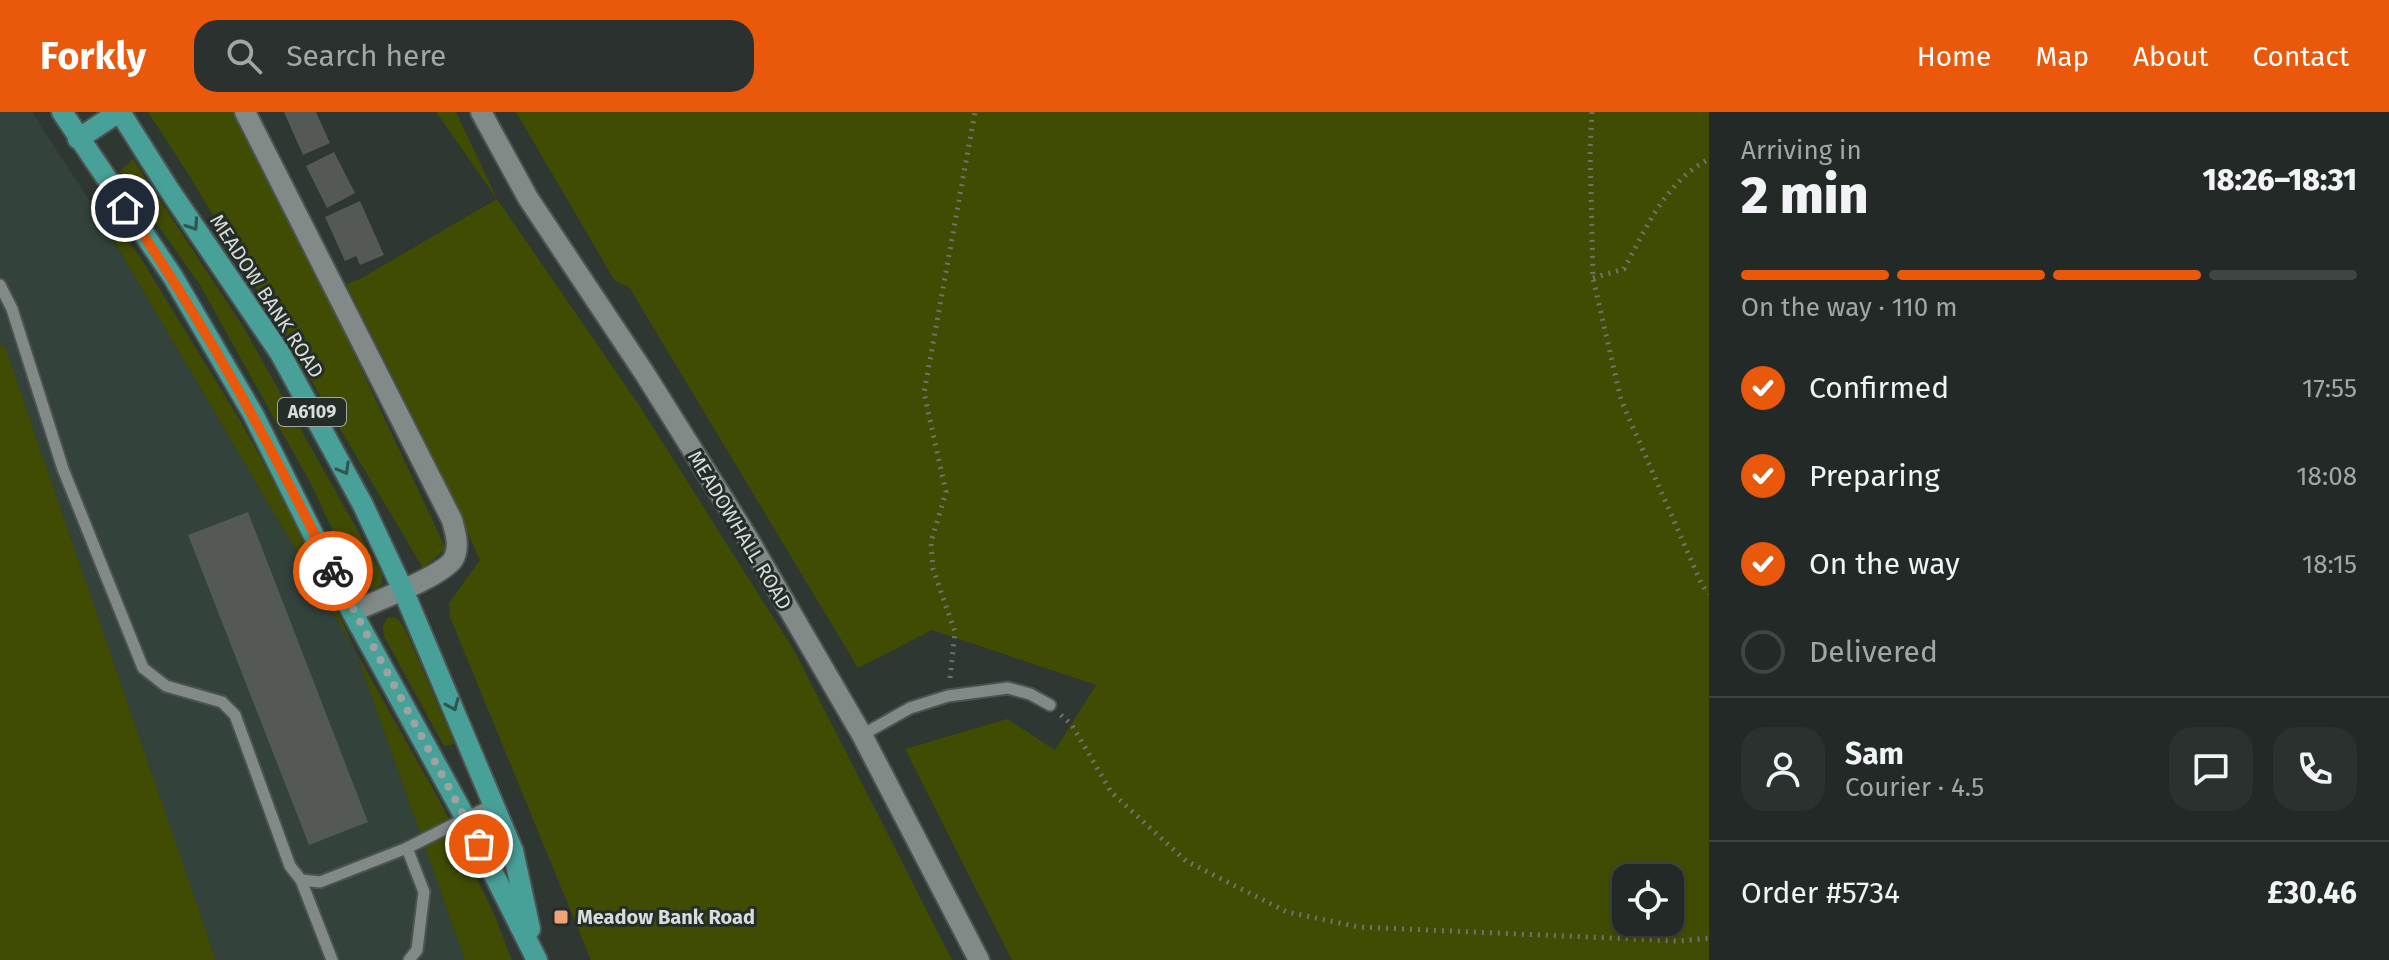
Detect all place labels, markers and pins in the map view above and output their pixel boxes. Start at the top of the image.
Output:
pin [91,174,159,242]
pin [445,810,513,878]
place label: Meadow Bank Road [577,905,755,929]
marker: Meadow Bank Road [552,908,570,926]

